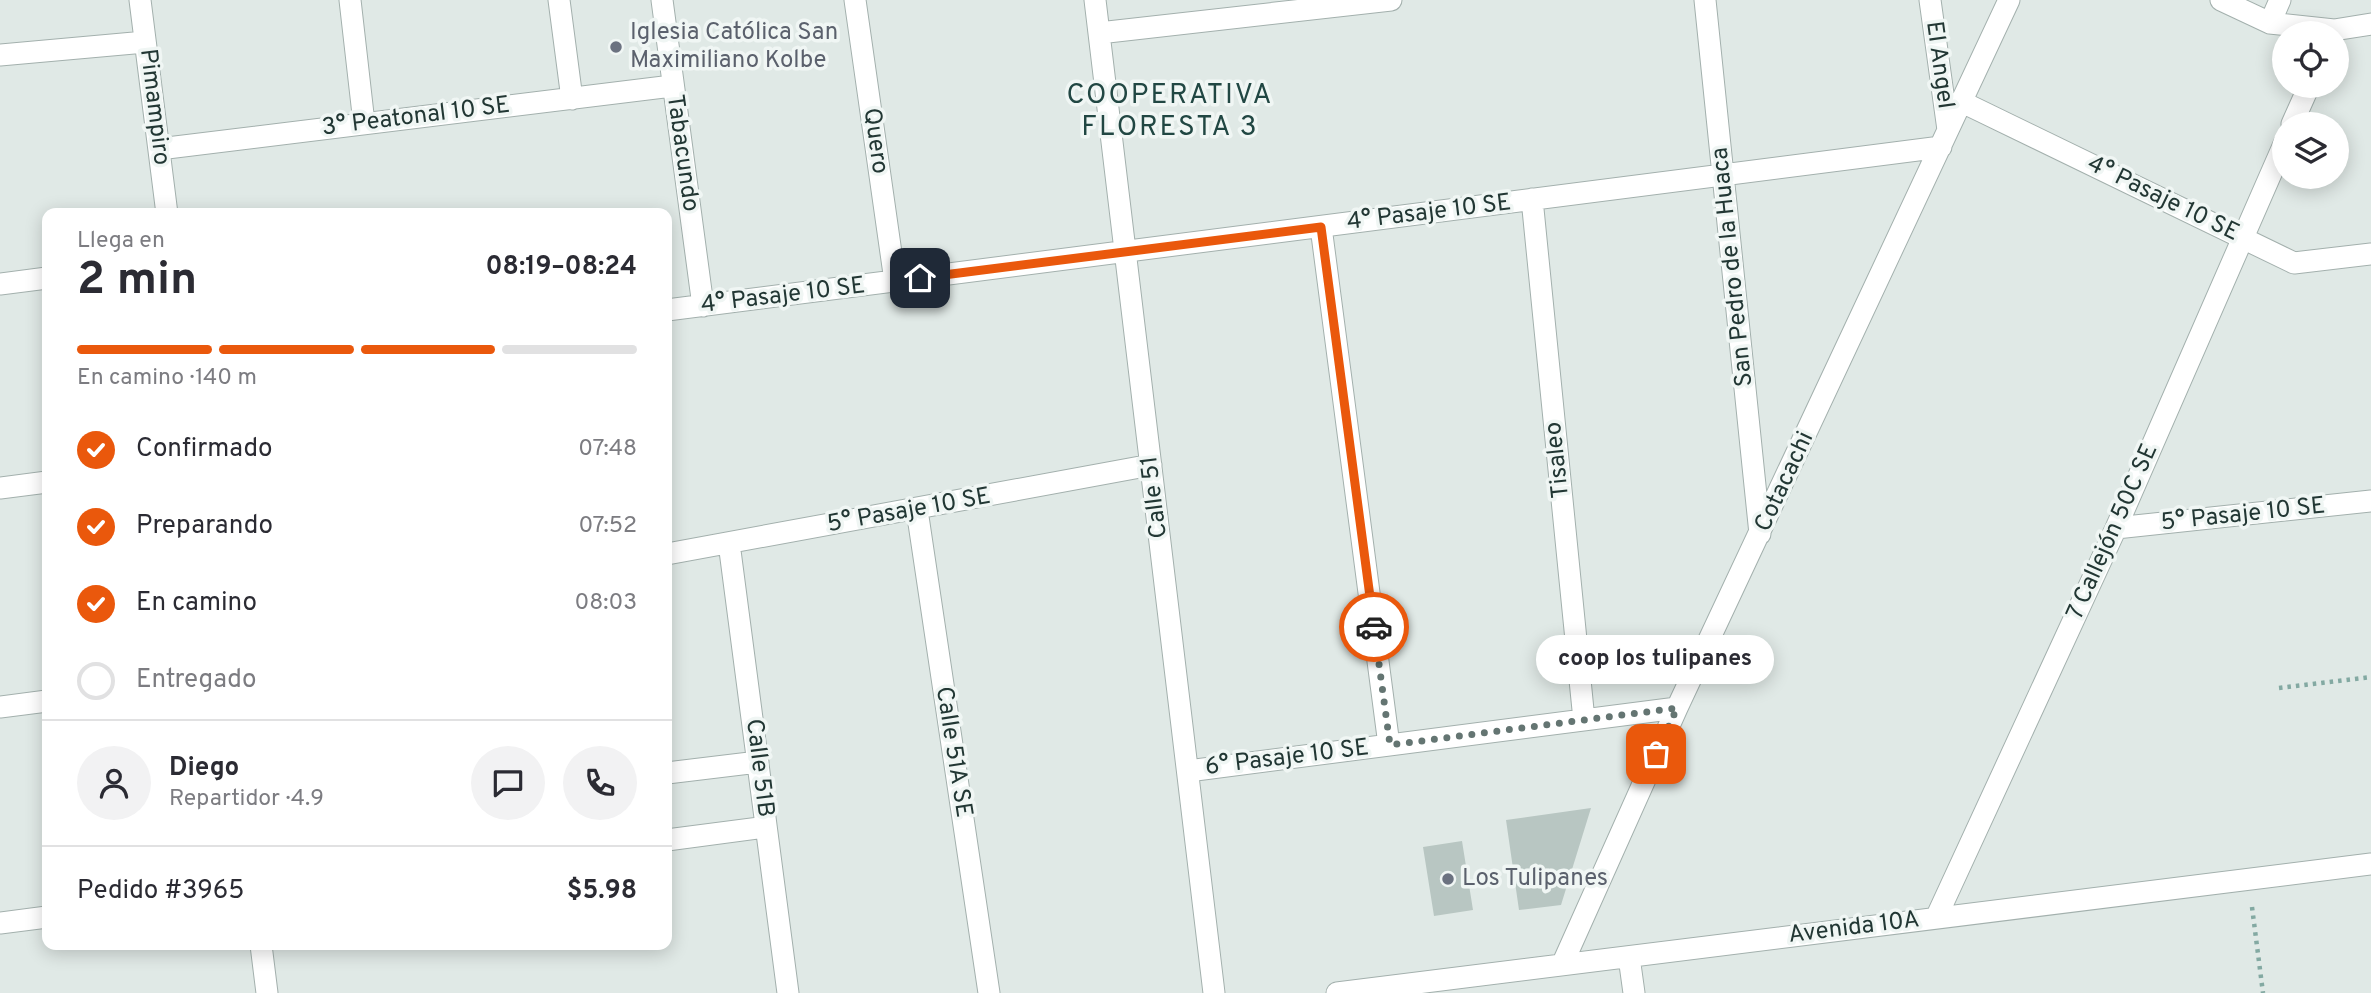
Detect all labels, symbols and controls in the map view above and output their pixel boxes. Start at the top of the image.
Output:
place label: Iglesia Católica San Maximiliano Kolbe [630,18,838,76]
street label: El Angel [1918,19,1960,111]
map controls [2272,21,2349,189]
button: locate [2272,21,2349,98]
marker: Iglesia Católica San Maximiliano Kolbe [608,39,624,55]
street label: Pimampiro [132,47,176,167]
district label: COOPERATIVA FLORESTA 3 [1066,78,1274,146]
street label: 3° Peatonal 10 SE [320,91,512,143]
street label: Tabacundo [659,92,705,214]
street label: Quero [856,106,894,176]
button: layers [2272,112,2349,189]
street label: San Pedro de la Huaca [1706,146,1760,388]
street label: 4° Pasaje 10 SE [2082,149,2244,249]
street label: 4° Pasaje 10 SE [1345,188,1513,238]
text: Llega en [77,227,165,256]
pin [890,248,950,308]
text: 08:19–08:24 [485,251,637,284]
text: 2 min [77,252,197,311]
icon: home [901,259,939,297]
street label: 4° Pasaje 10 SE [699,271,867,321]
text: En camino · 140 m [77,364,257,393]
street label: Tisaleo [1539,420,1577,500]
street label: Cotacachi [1749,427,1821,537]
icon: check [77,431,115,469]
text: Confirmado [136,433,273,466]
text: 07:48 [578,435,637,464]
street label: 7 Callejón 50C SE [2061,439,2165,625]
street label: Calle 51 [1135,454,1175,540]
street label: 5° Pasaje 10 SE [825,482,993,540]
street label: 5° Pasaje 10 SE [2159,491,2327,539]
icon: check [77,508,115,546]
text: Preparando [136,510,273,543]
text: 07:52 [578,512,637,541]
icon: check [77,585,115,623]
text: En camino [136,587,257,620]
text: 08:03 [574,589,637,618]
courier [1339,592,1409,662]
icon: car [1355,608,1393,646]
callout: coop los tulipanes [1537,635,1775,684]
text: coop los tulipanes [1558,645,1752,674]
text: Entregado [136,664,256,697]
street label: Calle 51A SE [928,684,978,820]
street label: Calle 51B [738,717,780,819]
pin [1626,724,1686,784]
street label: 6° Pasaje 10 SE [1203,733,1371,783]
icon: bag [1637,735,1675,773]
button: person [77,746,151,820]
button: chat [471,746,545,820]
button: phone [563,746,637,820]
text: Diego [169,752,239,785]
text: Repartidor · 4.9 [169,785,324,814]
place label: Los Tulipanes [1462,864,1608,894]
marker: Los Tulipanes [1440,871,1456,887]
text: Pedido #3965 [77,875,244,908]
text: $5.98 [567,875,637,908]
street label: Avenida 10A [1787,905,1921,951]

